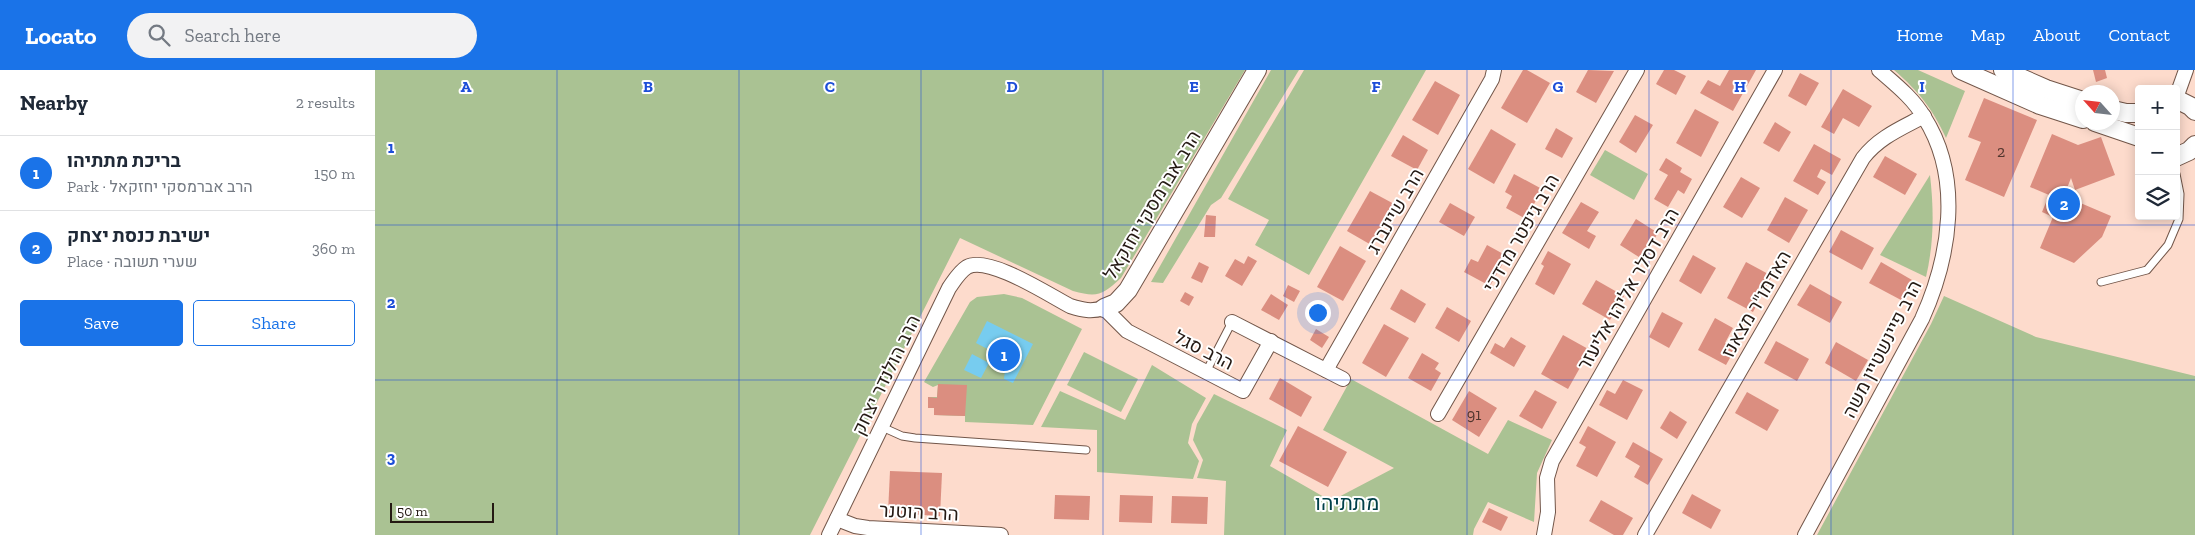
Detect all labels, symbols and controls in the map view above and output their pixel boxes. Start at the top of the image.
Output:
search box [127,13,477,58]
text: Locato [25,21,97,50]
icon: search [145,21,173,49]
text: Search here [185,24,281,47]
text: Home [1896,24,1943,46]
text: Map [1971,24,2005,46]
text: About [2033,24,2080,46]
text: Contact [2108,24,2170,46]
text: A [461,77,472,96]
text: B [643,77,653,96]
text: C [825,77,835,96]
text: D [1006,77,1018,96]
text: E [1189,77,1199,96]
text: F [1371,77,1381,96]
text: G [1553,77,1564,96]
text: H [1734,77,1746,96]
text: I [1919,77,1925,96]
north arrow [2075,85,2120,130]
map controls [2135,85,2180,220]
button: + [2135,85,2180,130]
text: Nearby [20,90,88,115]
text: 2 results [296,93,355,112]
street label: הרב אברמסקי יחזקאל [1098,126,1206,284]
button: − [2135,130,2180,175]
text: 1 [388,138,395,157]
house number: 2 [1997,142,2005,161]
text: בריכת מתתיהו [67,149,181,172]
text: 1 [33,164,39,183]
text: 150 m [314,164,355,183]
street label: הרב שיינברג [1361,164,1429,258]
street label: הרב גיפטר מרדכי [1478,170,1564,296]
button: layers [2135,175,2180,220]
text: Park · הרב אברמסקי יחזקאל [67,177,253,196]
pin: 2 [2048,185,2080,223]
street label: הרב דסלר אליהו אליעזר [1572,204,1684,374]
text: ישיבת כנסת יצחק [67,224,210,247]
text: 2 [32,239,40,258]
text: 360 m [312,239,355,258]
street label: האדמו"ר מצאנז [1716,246,1796,362]
text: Place · שערי תשובה [67,252,197,271]
street label: הרב פיינשטיין משה [1837,276,1927,422]
text: 2 [387,293,396,312]
button: Save [20,300,183,346]
button: Share [193,300,355,346]
your location [1305,300,1331,326]
street label: הרב הולנדר יצחק [847,311,925,439]
street label: הרב סגל [1170,325,1238,375]
pin: 1 [988,336,1020,374]
house number: 91 [1467,405,1481,424]
text: 3 [387,448,396,467]
district label: מתתיהו [1315,490,1379,515]
street label: הרב הוטנר [879,498,959,526]
scale bar [390,500,494,523]
text: 50 m [397,503,428,520]

